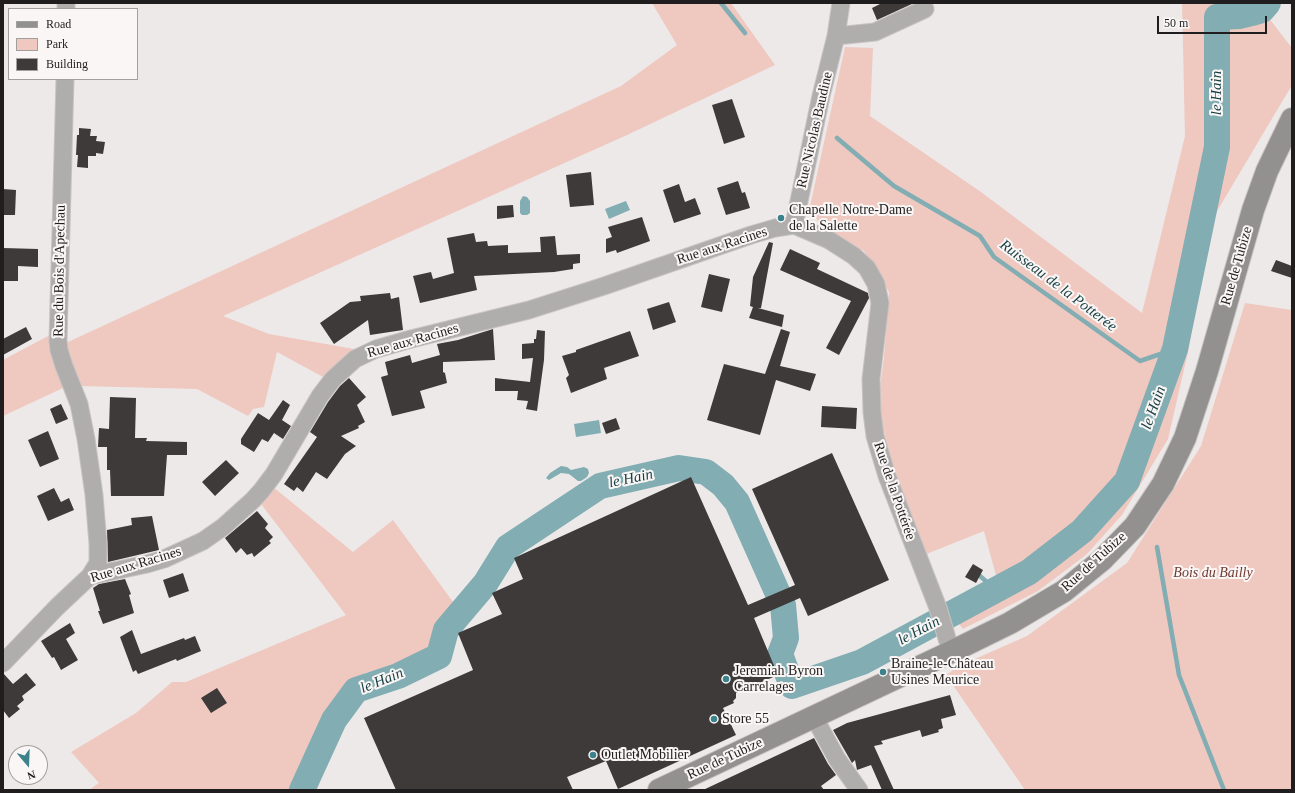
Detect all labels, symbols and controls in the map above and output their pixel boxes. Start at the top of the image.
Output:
legend [8,8,138,80]
scale bar [1159,8,1269,34]
text: 50 m [1164,16,1188,30]
text: Road [46,17,71,31]
text: Park [46,37,68,51]
text: Building [46,57,88,71]
street label: Rue Nicolas Baudine [793,70,837,190]
water label: le Hain [1208,71,1226,115]
place label: Chapelle Notre-Dame de la Salette [789,202,912,234]
street label: Rue du Bois d'Apechau [50,205,70,337]
marker: Chapelle Notre-Dame de la Salette [776,213,786,223]
street label: Rue aux Racines [675,223,769,269]
street label: Rue de Tubize [1218,225,1256,307]
water label: Ruisseau de la Potterée [996,236,1120,336]
street label: Rue aux Racines [365,320,461,362]
water label: le Hain [1138,384,1170,432]
street label: Rue de la Pottérée [869,440,919,542]
water label: le Hain [607,466,655,492]
street label: Rue de Tubize [1058,529,1130,595]
street label: Rue aux Racines [89,543,183,587]
park label: Bois du Bailly [1173,565,1253,581]
water label: le Hain [895,613,943,649]
place label: Braine-le-Château Usines Meurice [891,656,994,688]
place label: Jeremiah Byron Carrelages [734,663,823,696]
water label: le Hain [358,664,406,698]
marker: Braine-le-Château Usines Meurice [878,667,888,677]
marker: Jeremiah Byron Carrelages [721,674,731,684]
place label: Store 55 [722,711,769,727]
marker: Store 55 [709,714,719,724]
street label: Rue de Tubize [685,734,765,784]
north arrow [8,745,48,785]
place label: Outlet Mobilier [601,747,688,763]
marker: Outlet Mobilier [588,750,598,760]
text: N [26,768,37,782]

